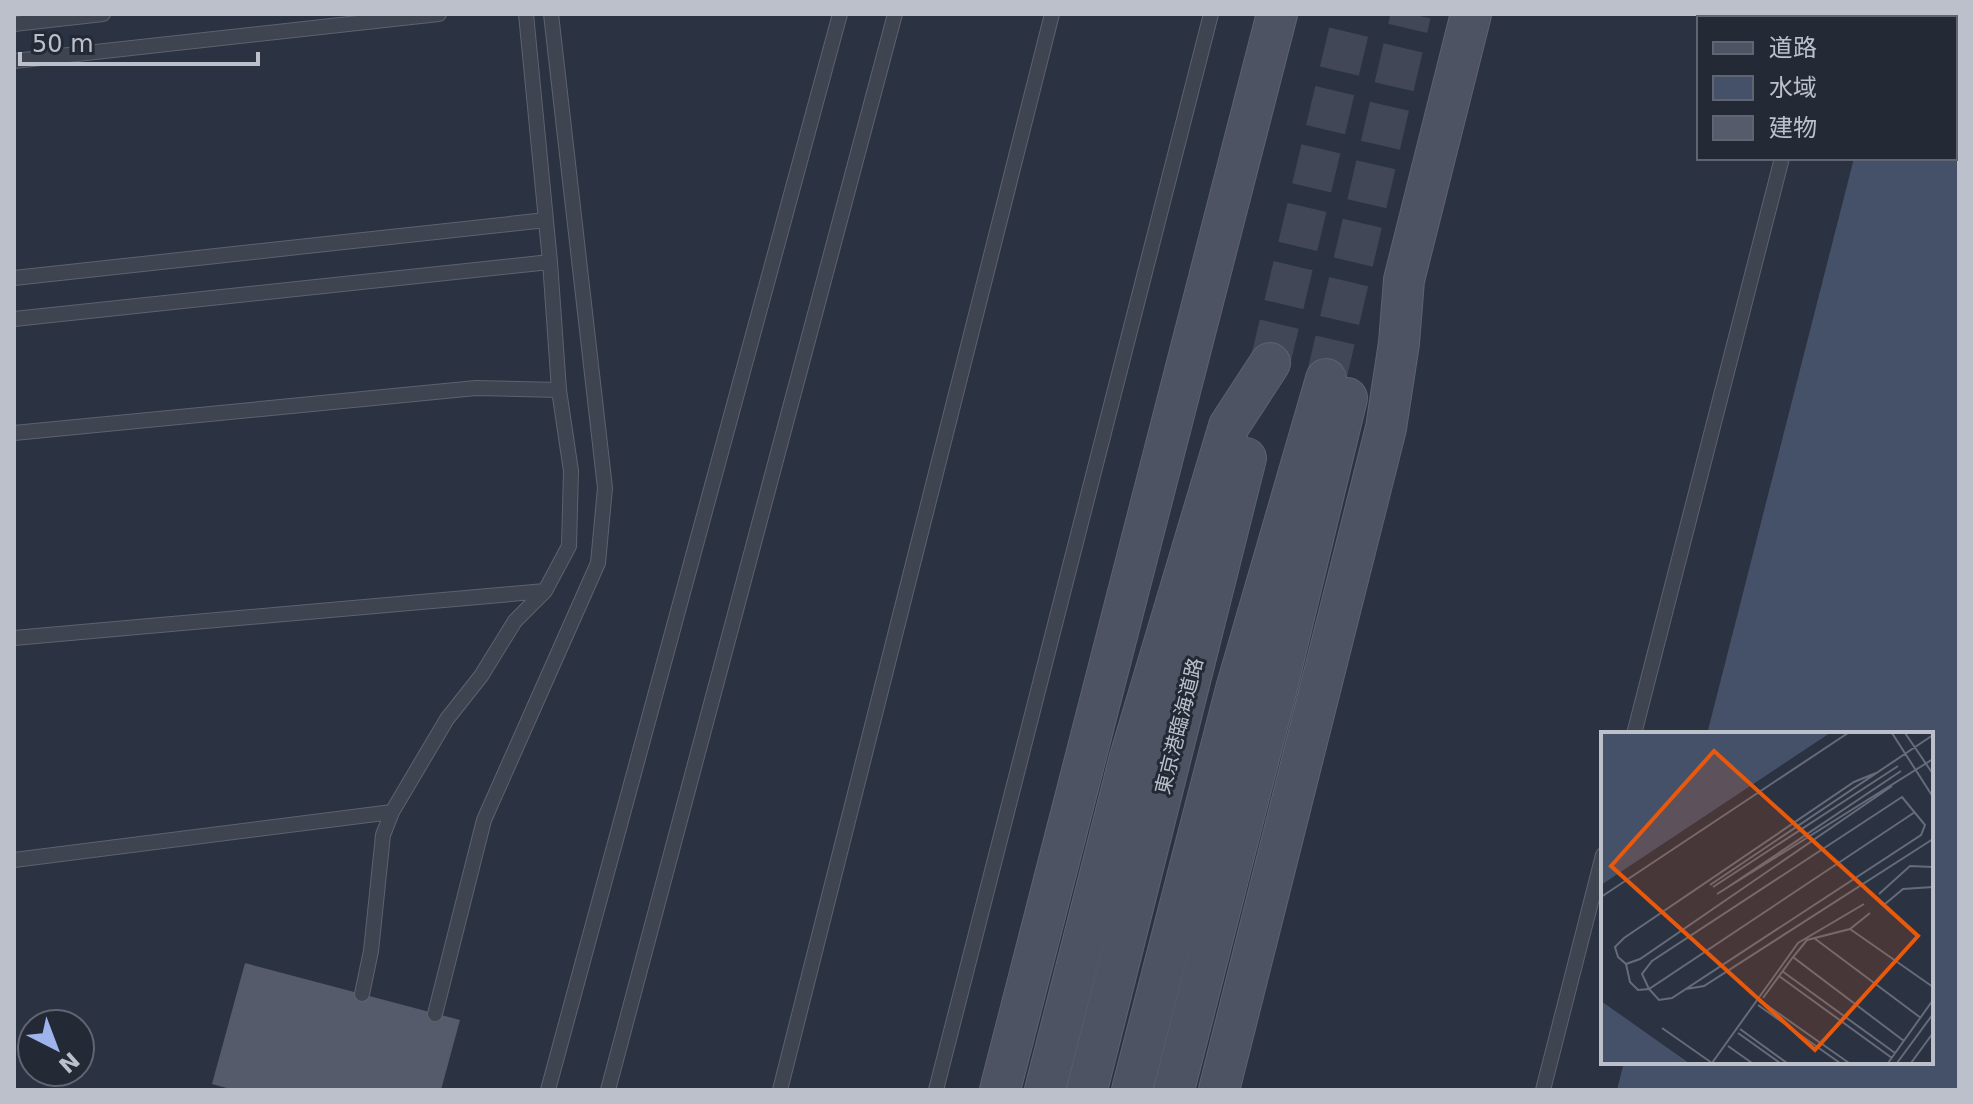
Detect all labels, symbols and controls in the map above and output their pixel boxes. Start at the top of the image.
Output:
scale bar [20,16,258,66]
legend [1697,16,1957,160]
text: 50 m [32,30,94,58]
text: 道路 [1769,34,1817,62]
text: 水域 [1769,74,1817,102]
text: 建物 [1769,114,1817,142]
street label: 東京港臨海道路 [1150,655,1208,797]
inset map [1601,732,1933,1064]
north arrow [16,1008,96,1088]
text: N [54,1047,84,1078]

